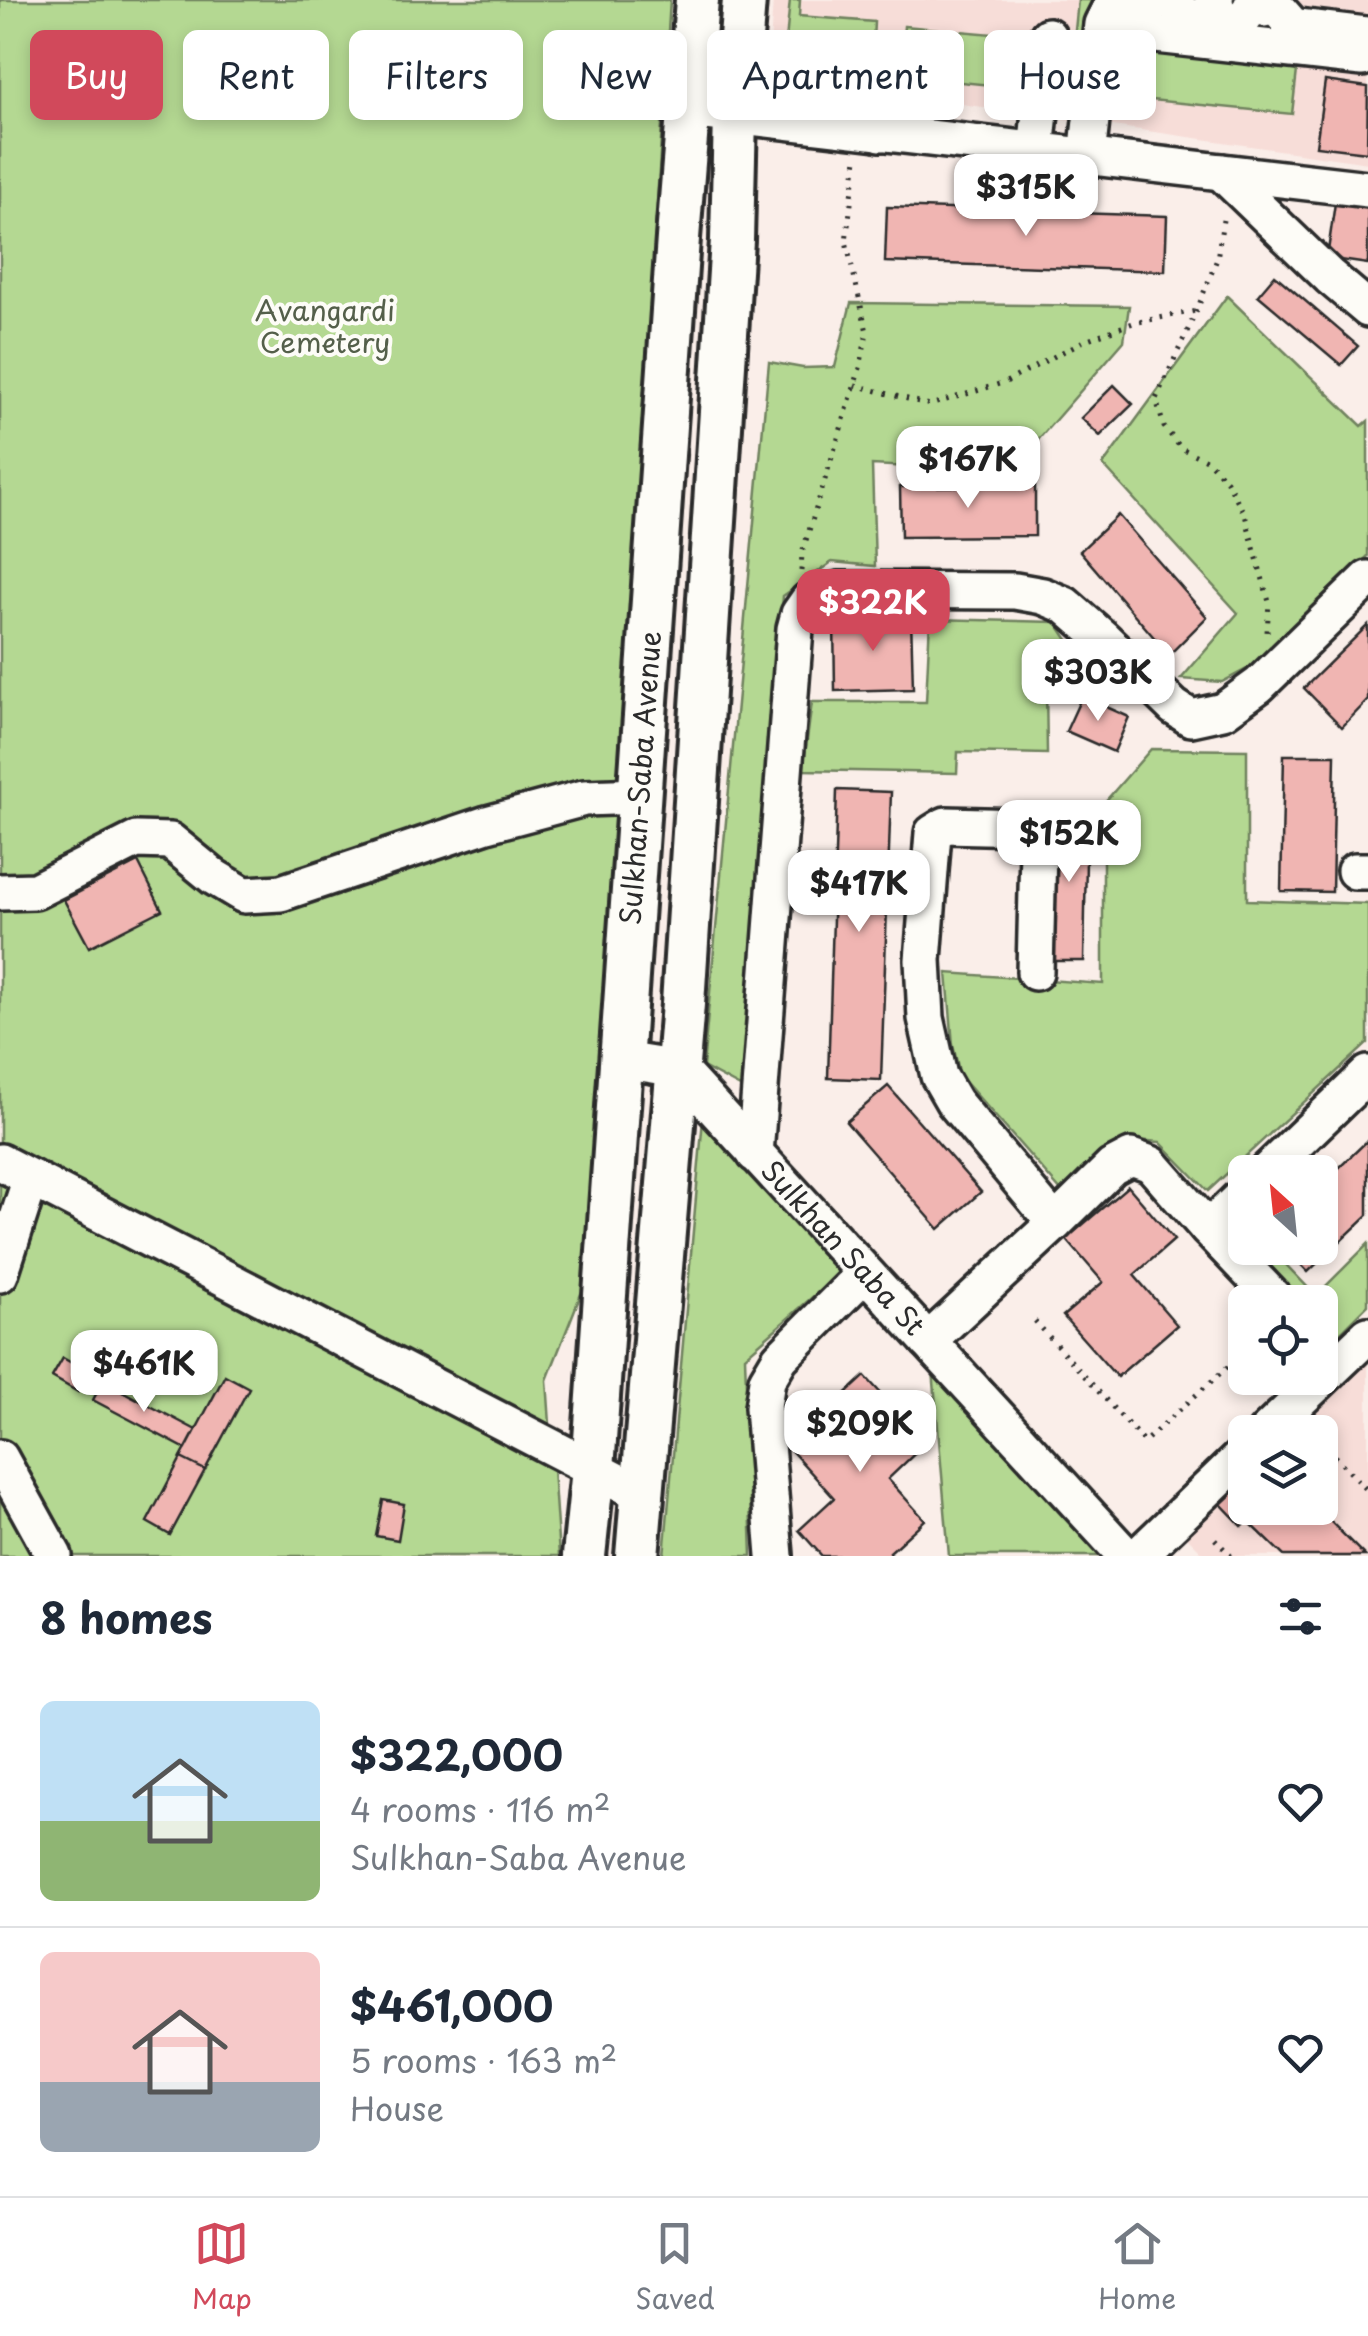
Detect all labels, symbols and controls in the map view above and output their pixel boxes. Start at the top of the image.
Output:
chip: Buy [30,30,163,120]
chip: Rent [183,30,329,120]
chip: Filters [349,30,523,120]
chip: New [543,30,687,120]
chip: Apartment [707,30,964,120]
chip: House [984,30,1156,120]
pin: $315K [956,154,1096,239]
text: $315K [976,162,1076,210]
park label: Avangardi Cemetery [255,288,395,363]
pin: $167K [898,426,1038,511]
text: $167K [918,434,1018,482]
pin: $322K [803,569,943,654]
text: $322K [819,577,927,625]
street label: Sulkhan-Saba Avenue [608,630,671,926]
pin: $303K [1028,639,1168,724]
text: $303K [1044,647,1152,695]
pin: $152K [999,800,1139,885]
text: $152K [1019,808,1119,856]
pin: $417K [789,850,929,935]
text: $417K [810,858,908,906]
street label: Sulkhan Saba St [752,1149,936,1345]
north arrow [1228,1155,1338,1265]
map controls [1228,1155,1338,1525]
button: locate [1228,1285,1338,1395]
pin: $461K [74,1330,214,1415]
text: $461K [93,1338,195,1386]
pin: $209K [790,1390,930,1475]
text: $209K [806,1398,914,1446]
button: layers [1228,1415,1338,1525]
text: 8 homes [40,1585,213,1648]
icon: filters [1273,1589,1328,1644]
text: $322,000 [350,1722,563,1785]
icon: home [120,1741,240,1861]
icon: heart [1273,1774,1328,1829]
text: 4 rooms · 116 m² [350,1785,611,1833]
text: Sulkhan-Saba Avenue [350,1833,686,1881]
text: $461,000 [350,1973,553,2036]
icon: home [120,1992,240,2112]
icon: heart [1273,2025,1328,2080]
text: 5 rooms · 163 m² [350,2036,617,2084]
text: House [350,2084,444,2132]
tab: Map [192,2216,252,2319]
tab: Saved [635,2216,715,2319]
tab: Home [1098,2216,1176,2319]

